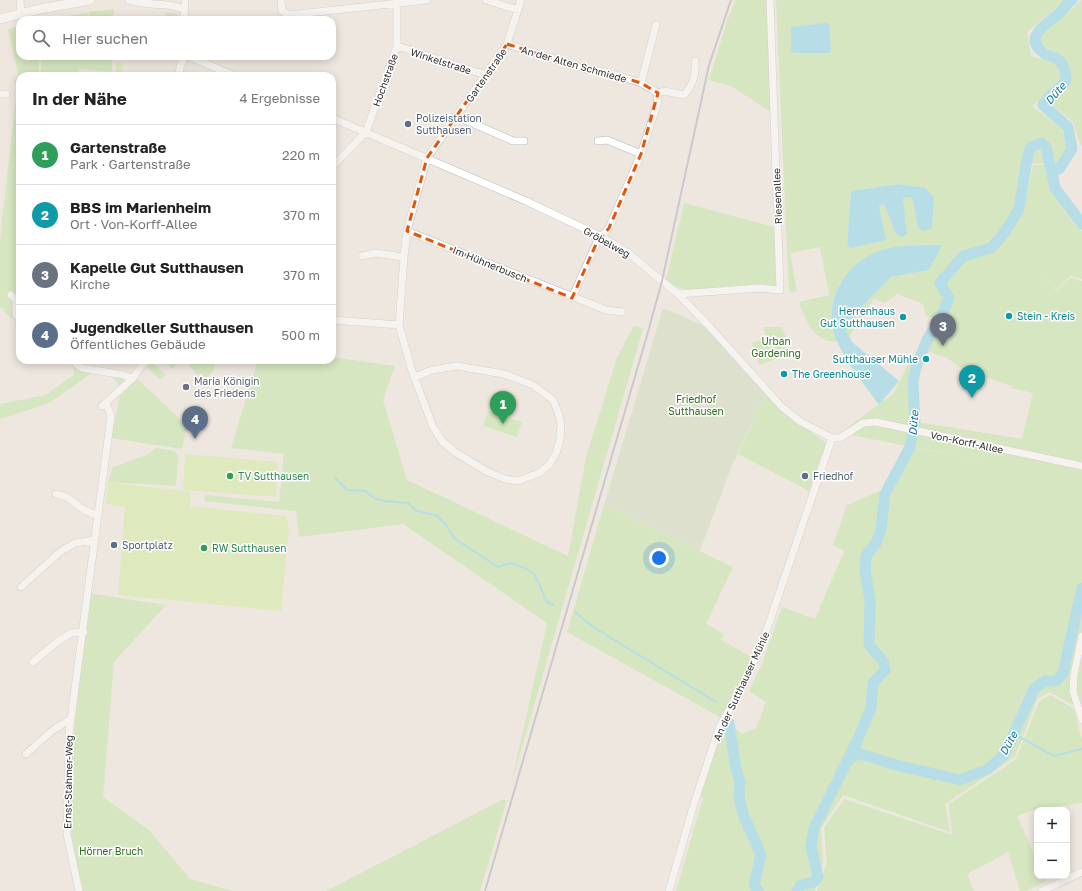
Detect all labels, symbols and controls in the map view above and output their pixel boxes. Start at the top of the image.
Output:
search box [16,16,336,60]
icon: search [30,27,52,49]
text: Hier suchen [62,29,148,47]
street label: An der Alten Schmiede [520,43,628,85]
street label: Winkelstraße [409,46,473,77]
street label: Gartenstraße [463,46,509,104]
street label: Hochstraße [370,52,400,108]
water label: Düte [1042,78,1069,107]
text: In der Nähe [32,88,127,109]
text: 4 Ergebnisse [240,90,320,106]
place label: Polizeistation Sutthausen [416,112,482,136]
marker: Polizeistation Sutthausen [403,119,413,129]
text: Gartenstraße [70,138,166,156]
text: 1 [42,147,48,163]
text: 220 m [282,147,320,163]
text: Park · Gartenstraße [70,156,191,172]
street label: Riesenallee [770,168,784,224]
text: BBS im Marienheim [70,198,211,216]
text: 2 [41,207,49,223]
text: 370 m [283,207,320,223]
text: Ort · Von-Korff-Allee [70,216,197,232]
street label: Gröbelweg [581,224,633,260]
street label: Im Hühnerbusch [451,244,529,284]
text: Kapelle Gut Sutthausen [70,258,244,276]
text: 3 [41,267,49,283]
text: 370 m [283,267,320,283]
text: Kirche [70,276,110,292]
place label: Herrenhaus Gut Sutthausen [820,305,895,329]
place label: Stein - Kreis [1017,310,1075,322]
marker: Stein - Kreis [1004,311,1014,321]
marker: Herrenhaus Gut Sutthausen [898,312,908,322]
pin: 3 [930,313,956,346]
text: Jugendkeller Sutthausen [70,318,253,336]
text: 4 [41,327,49,343]
text: 500 m [282,327,320,343]
park label: Urban Gardening [751,335,801,359]
text: Öffentliches Gebäude [70,336,206,352]
place label: Sutthauser Mühle [833,353,918,365]
marker: Sutthauser Mühle [921,354,931,364]
pin: 2 [959,365,985,398]
place label: The Greenhouse [792,368,871,380]
marker: The Greenhouse [779,369,789,379]
place label: Maria Königin des Friedens [194,375,260,399]
marker: Maria Königin des Friedens [181,382,191,392]
pin: 1 [490,391,516,424]
park label: Friedhof Sutthausen [668,393,724,417]
pin: 4 [182,406,208,439]
water label: Düte [905,408,921,436]
street label: Von-Korff-Allee [929,428,1005,456]
place label: TV Sutthausen [238,470,309,482]
place label: Friedhof [813,470,854,482]
marker: TV Sutthausen [225,471,235,481]
marker: Friedhof [800,471,810,481]
place label: Sportplatz [122,539,173,551]
marker: Sportplatz [109,540,119,550]
place label: RW Sutthausen [212,542,286,554]
marker: RW Sutthausen [199,543,209,553]
your location [649,548,669,568]
street label: An der Sutthauser Mühle [710,629,772,743]
water label: Düte [996,727,1020,757]
street label: Ernst-Stahmer-Weg [61,735,75,829]
map controls [1034,807,1070,879]
button: + [1034,807,1070,843]
button: − [1034,843,1070,879]
park label: Hörner Bruch [79,845,143,857]

